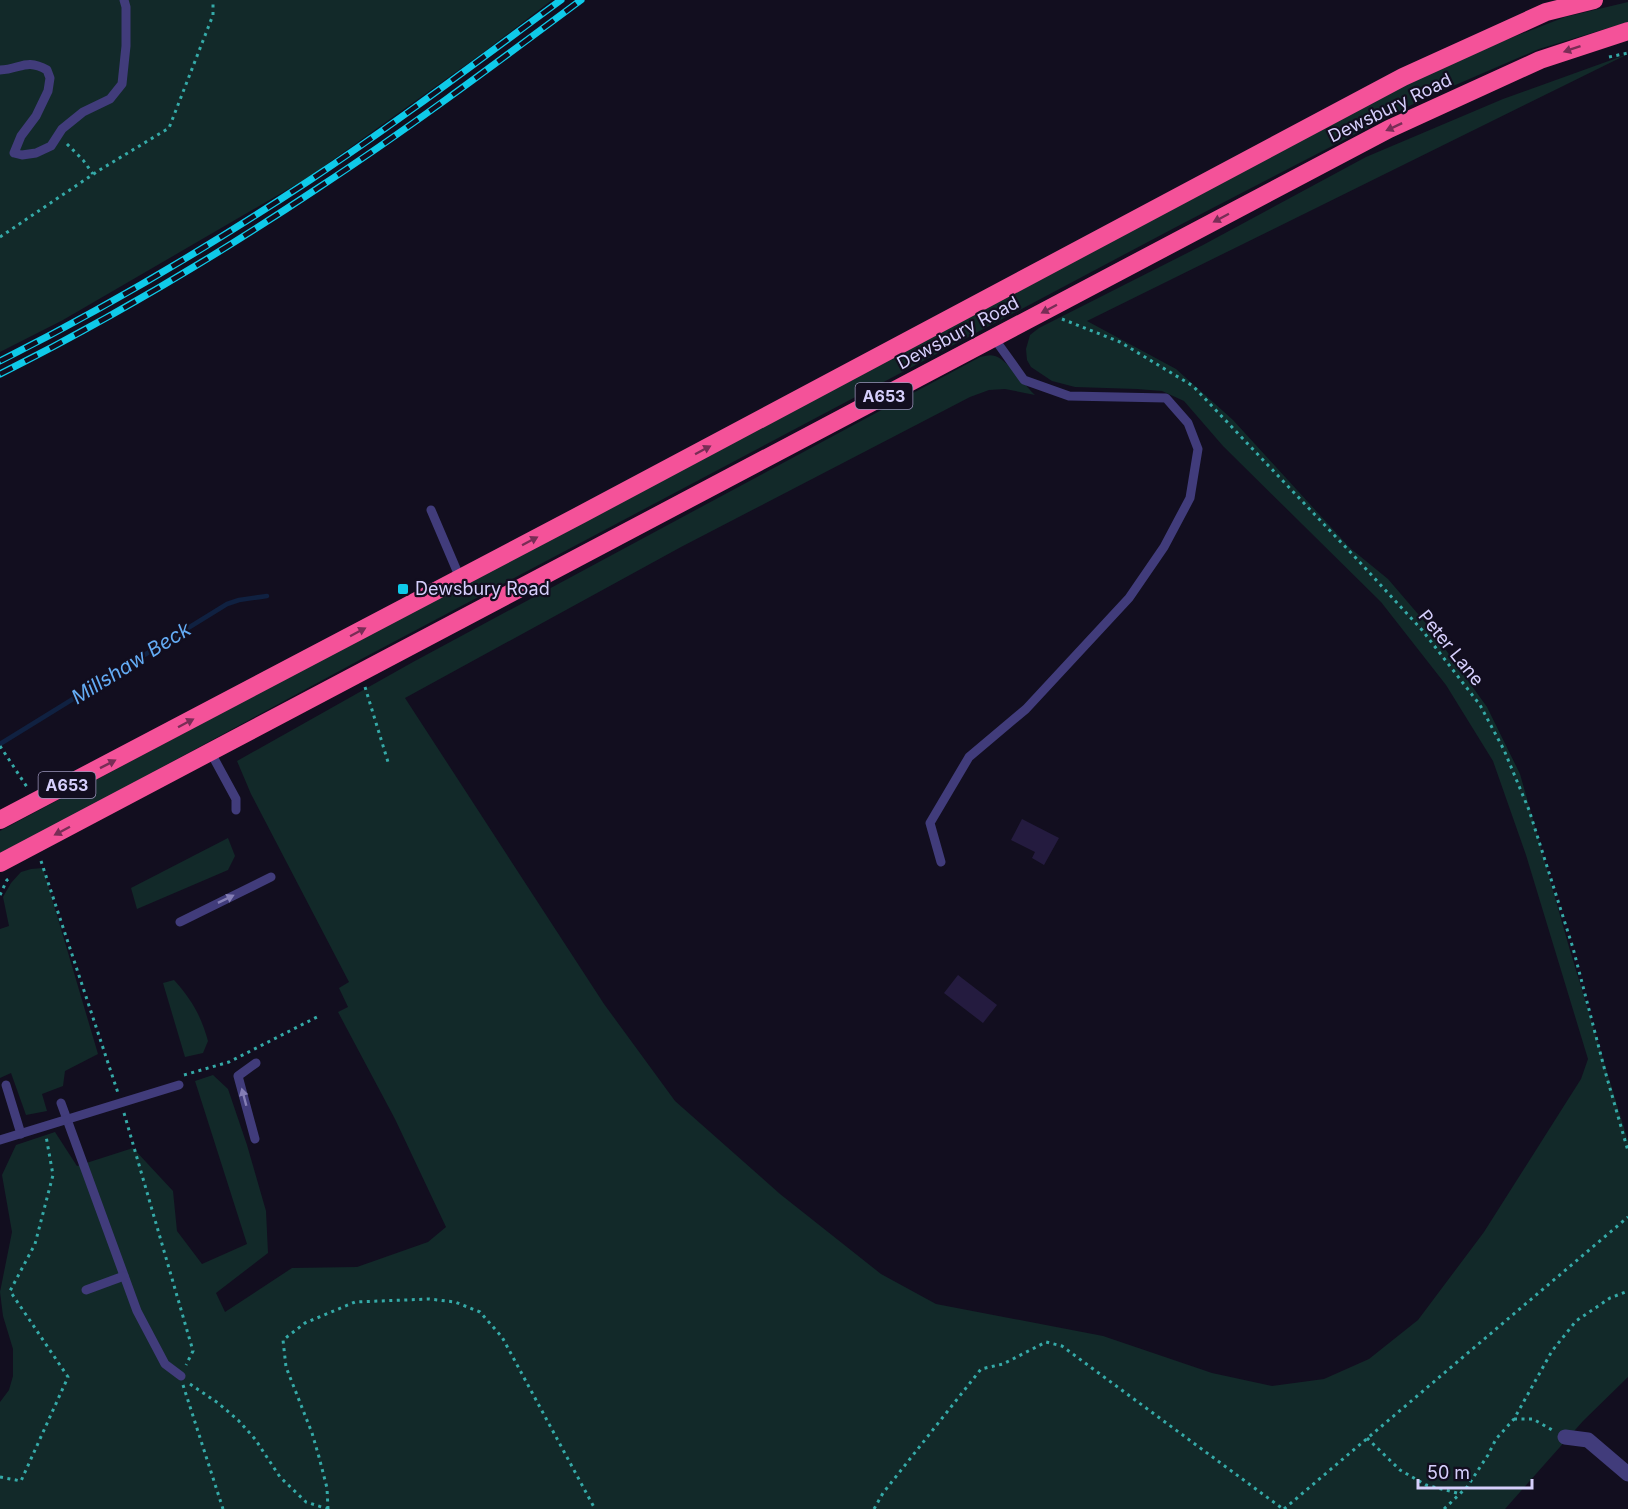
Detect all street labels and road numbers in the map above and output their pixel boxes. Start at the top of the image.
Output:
street label: Dewsbury Road [1325,69,1455,147]
street label: Dewsbury Road [893,292,1022,373]
road number: A653 [856,383,912,409]
street label: Peter Lane [1414,606,1488,690]
road number: A653 [38,772,96,798]

